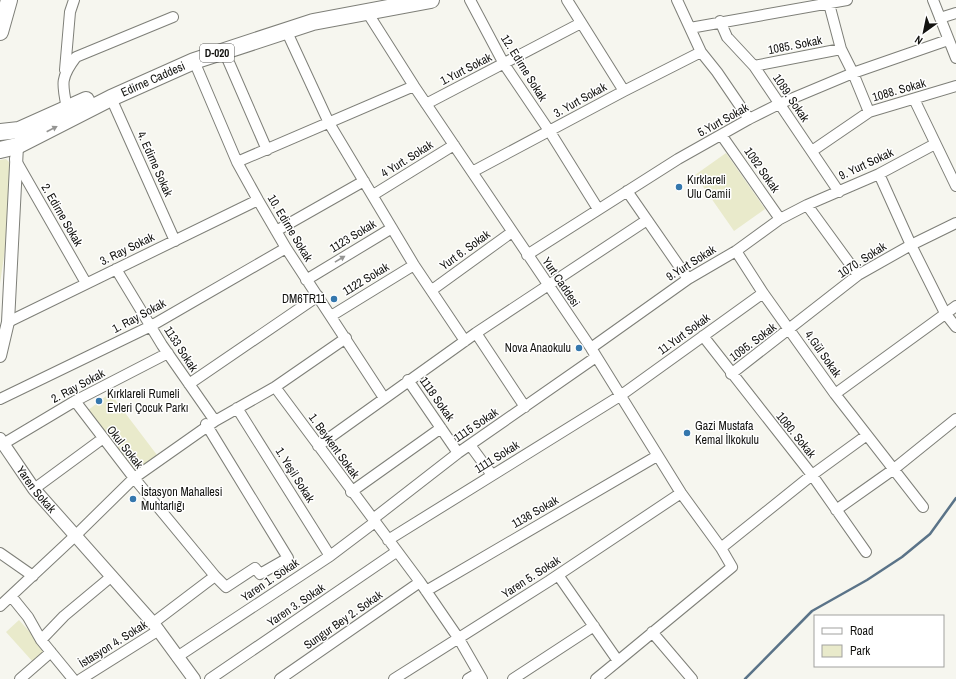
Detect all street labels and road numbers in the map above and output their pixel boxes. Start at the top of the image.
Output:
street label: 12. Edirne Sokak [497,32,551,104]
street label: 1085. Sokak [767,32,823,58]
road number: D-020 [200,44,234,62]
street label: 1.Yurt Sokak [438,49,495,89]
street label: Edirne Caddesi [118,58,188,101]
street label: 1089. Sokak [769,71,813,125]
street label: 1088. Sokak [870,75,928,105]
street label: 3. Yurt Sokak [551,79,609,121]
street label: 5.Yurt Sokak [695,99,751,141]
street label: 4. Edirne Sokak [133,129,177,199]
street label: 4 Yurt. Sokak [378,137,436,181]
street label: 1092 Sokak [741,144,784,196]
street label: 9. Yurt Sokak [836,144,896,184]
street label: 2. Edirne Sokak [38,181,86,249]
street label: 10. Edirne Sokak [264,192,316,265]
street label: 1123 Sokak [327,216,379,256]
street label: Yurt 6. Sokak [437,226,493,274]
street label: 3. Ray Sokak [97,229,157,269]
street label: 1070. Sokak [835,238,889,282]
street label: 9.Yurt Sokak [663,241,719,285]
street label: Yurt Caddesi [538,254,584,310]
street label: 1122 Sokak [340,259,392,299]
street label: 1. Ray Sokak [109,295,169,337]
street label: 11.Yurt Sokak [655,310,713,358]
street label: 1095. Sokak [726,319,780,365]
street label: 1133 Sokak [160,323,202,375]
street label: 4.Gül Sokak [801,327,845,381]
street label: 2. Ray Sokak [48,365,108,407]
street label: 1118 Sokak [416,374,458,424]
street label: 1115 Sokak [451,404,501,446]
street label: 1080. Sokak [773,409,819,461]
street label: 1. Beykent Sokak [305,410,363,482]
street label: Okul Sokak [103,422,147,472]
street label: 1111 Sokak [472,437,522,477]
street label: 1. Yeşil Sokak [272,444,318,506]
street label: Yaren Sokak [13,463,60,516]
street label: 1136 Sokak [509,492,561,532]
street label: Yaren 5. Sokak [499,552,563,602]
street label: Yaren 1. Sokak [238,555,302,605]
street label: Yaren 3. Sokak [264,580,328,630]
street label: Sungur Bey 2. Sokak [301,587,386,653]
street label: İstasyon 4. Sokak [76,617,150,671]

